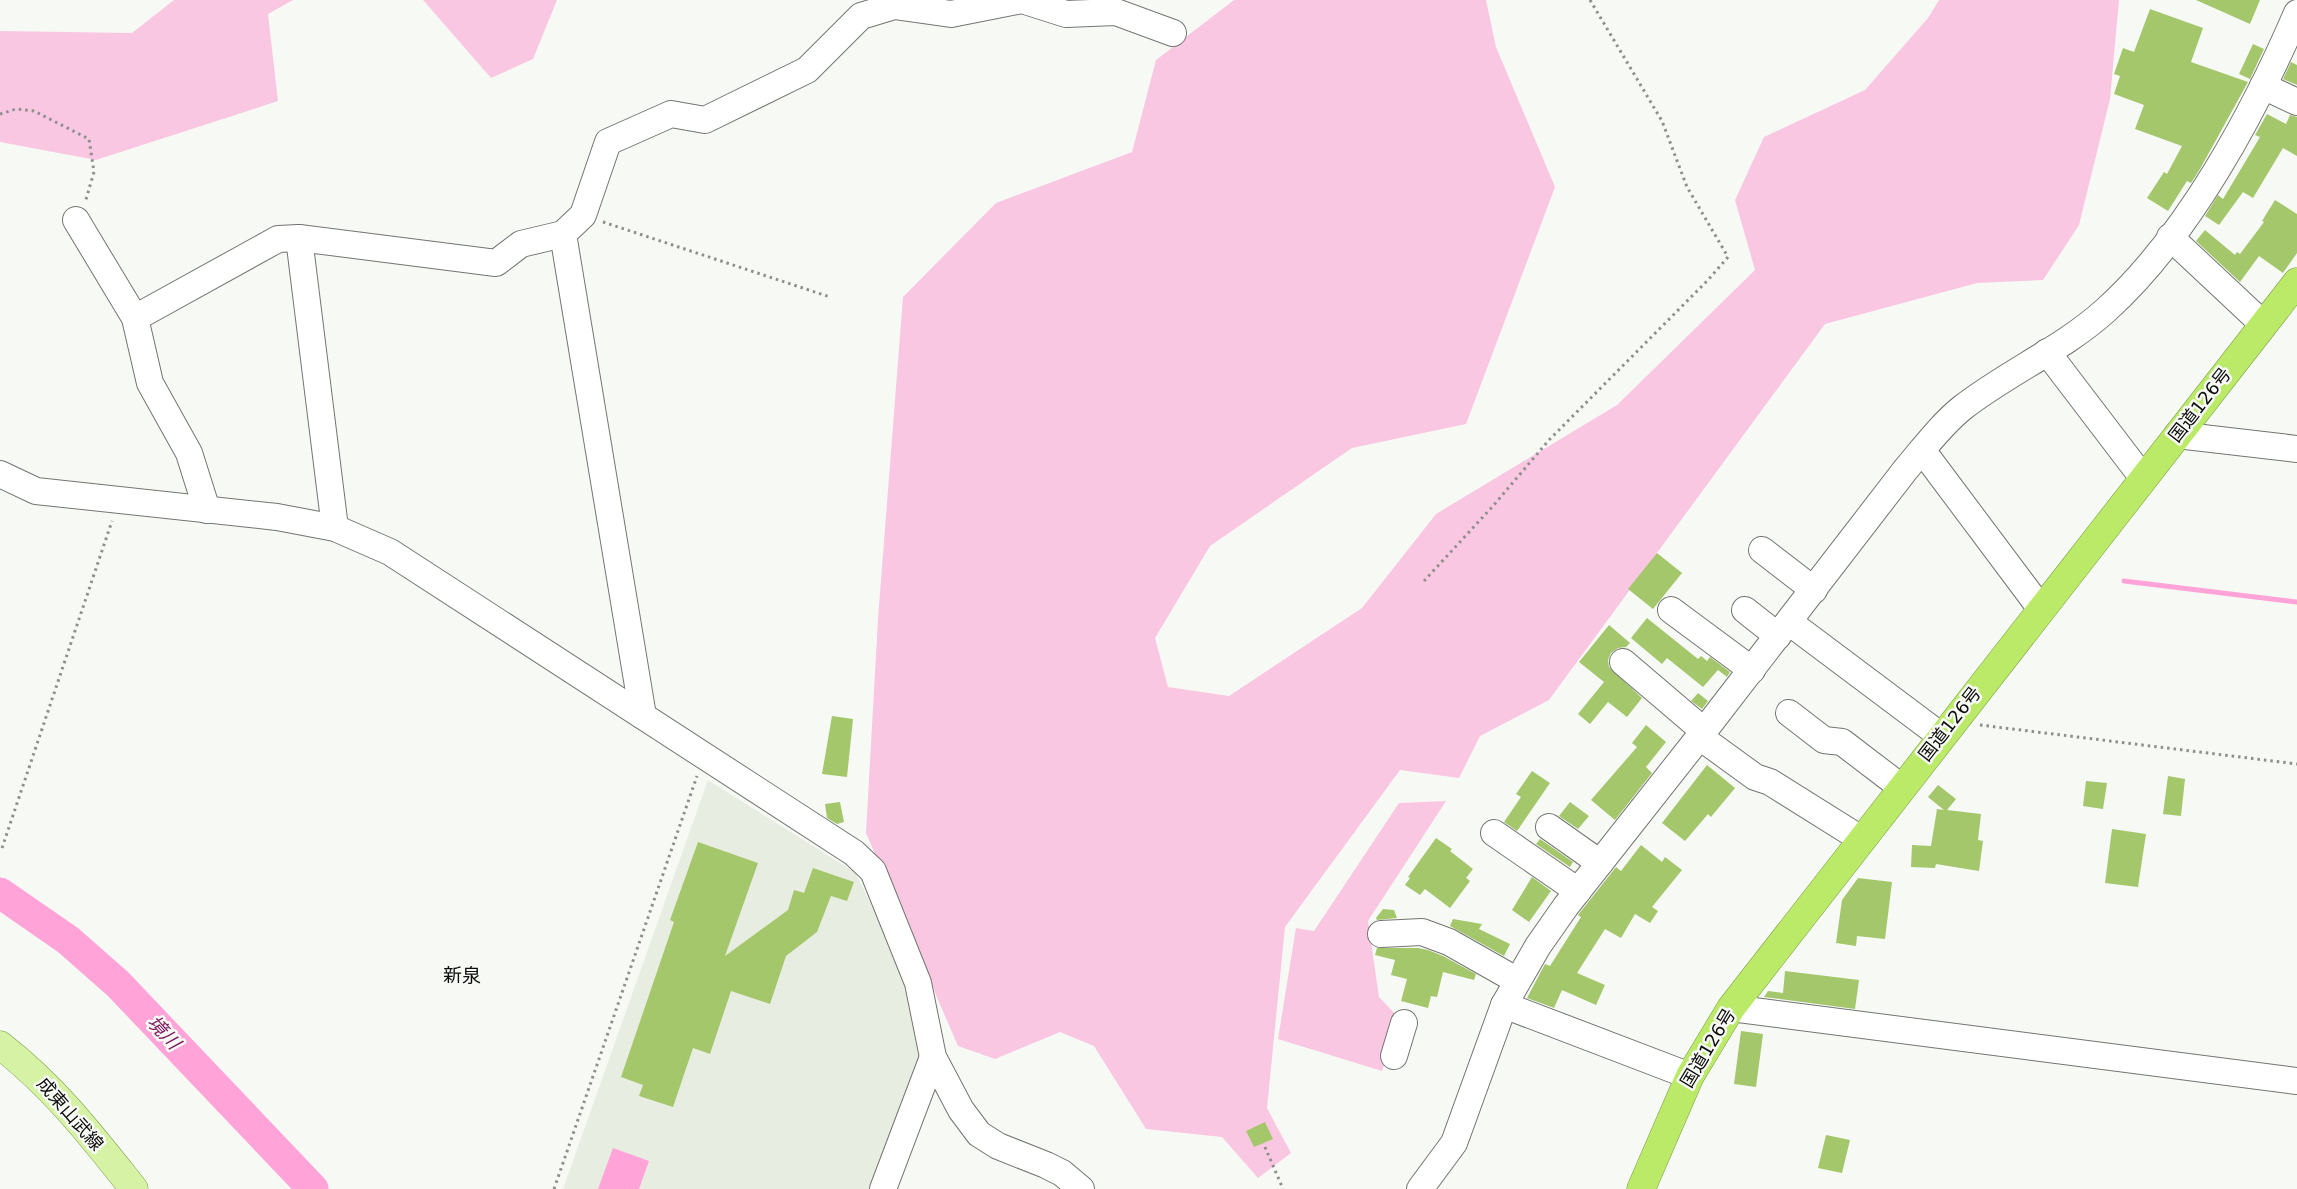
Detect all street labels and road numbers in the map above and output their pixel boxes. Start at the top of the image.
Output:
street label: 国道126号 [2164,363,2235,446]
street label: 国道126号 [1914,682,1985,765]
street label: 国道126号 [1676,1004,1739,1091]
street label: 成東山武線 [33,1073,108,1155]

